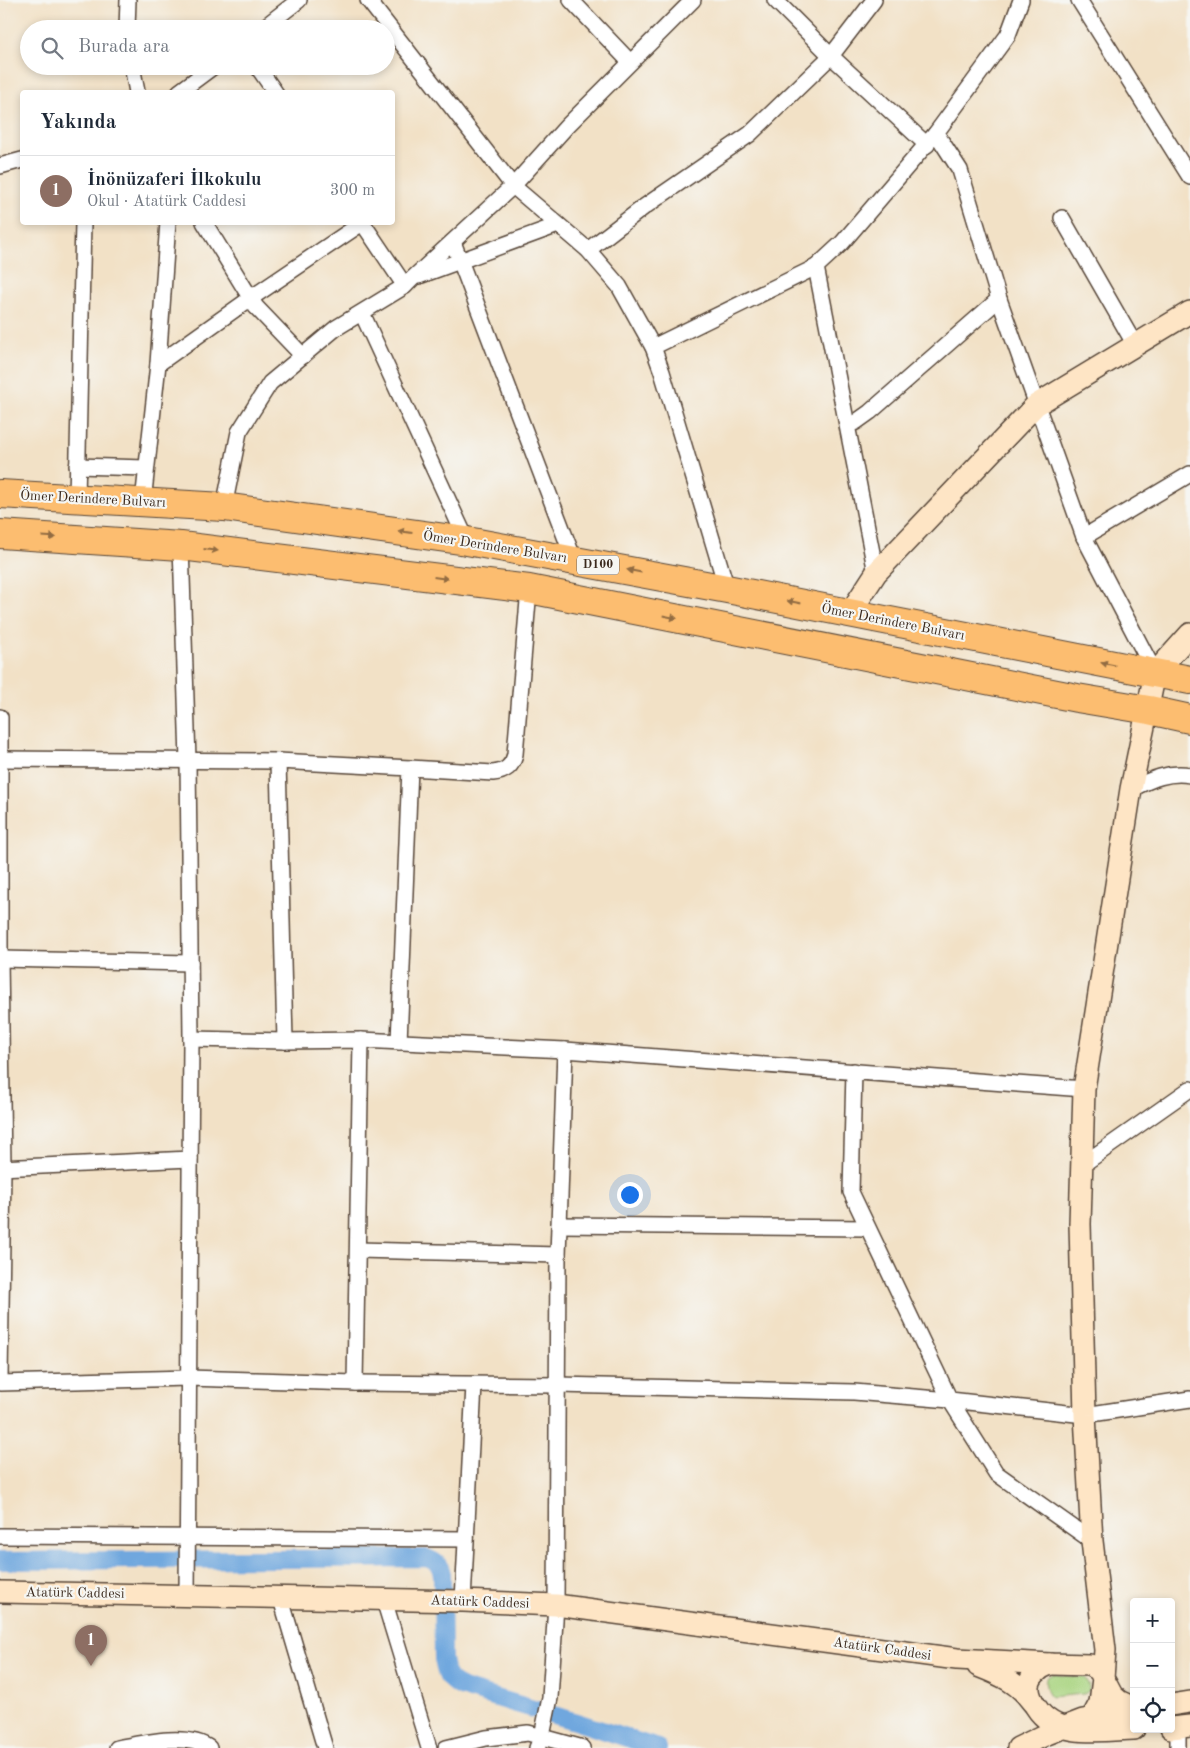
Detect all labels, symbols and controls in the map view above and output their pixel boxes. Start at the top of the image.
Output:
search box [20,20,395,75]
icon: search [38,34,66,62]
text: Burada ara [78,38,170,57]
text: Yakında [40,112,116,133]
text: İnönüzaferi İlkokulu [87,171,262,190]
text: 1 [51,183,61,199]
text: 300 m [330,183,375,199]
text: Okul · Atatürk Caddesi [87,194,246,210]
street label: Ömer Derindere Bulvarı [20,485,166,510]
street label: Ömer Derindere Bulvarı [422,526,569,565]
one-way arrow [397,528,413,536]
one-way arrow [41,533,57,541]
one-way arrow [203,546,219,554]
road number: D100 [577,556,619,574]
one-way arrow [626,567,642,575]
one-way arrow [434,575,450,583]
one-way arrow [785,598,801,606]
street label: Ömer Derindere Bulvarı [820,598,967,643]
one-way arrow [663,614,679,622]
one-way arrow [1099,659,1115,667]
your location [617,1182,643,1208]
street label: Atatürk Caddesi [25,1585,125,1601]
street label: Atatürk Caddesi [430,1593,530,1611]
map controls [1130,1598,1175,1733]
button: + [1130,1598,1175,1643]
pin: 1 [75,1625,107,1666]
street label: Atatürk Caddesi [832,1635,932,1663]
button: − [1130,1643,1175,1688]
button: locate [1130,1688,1175,1733]

